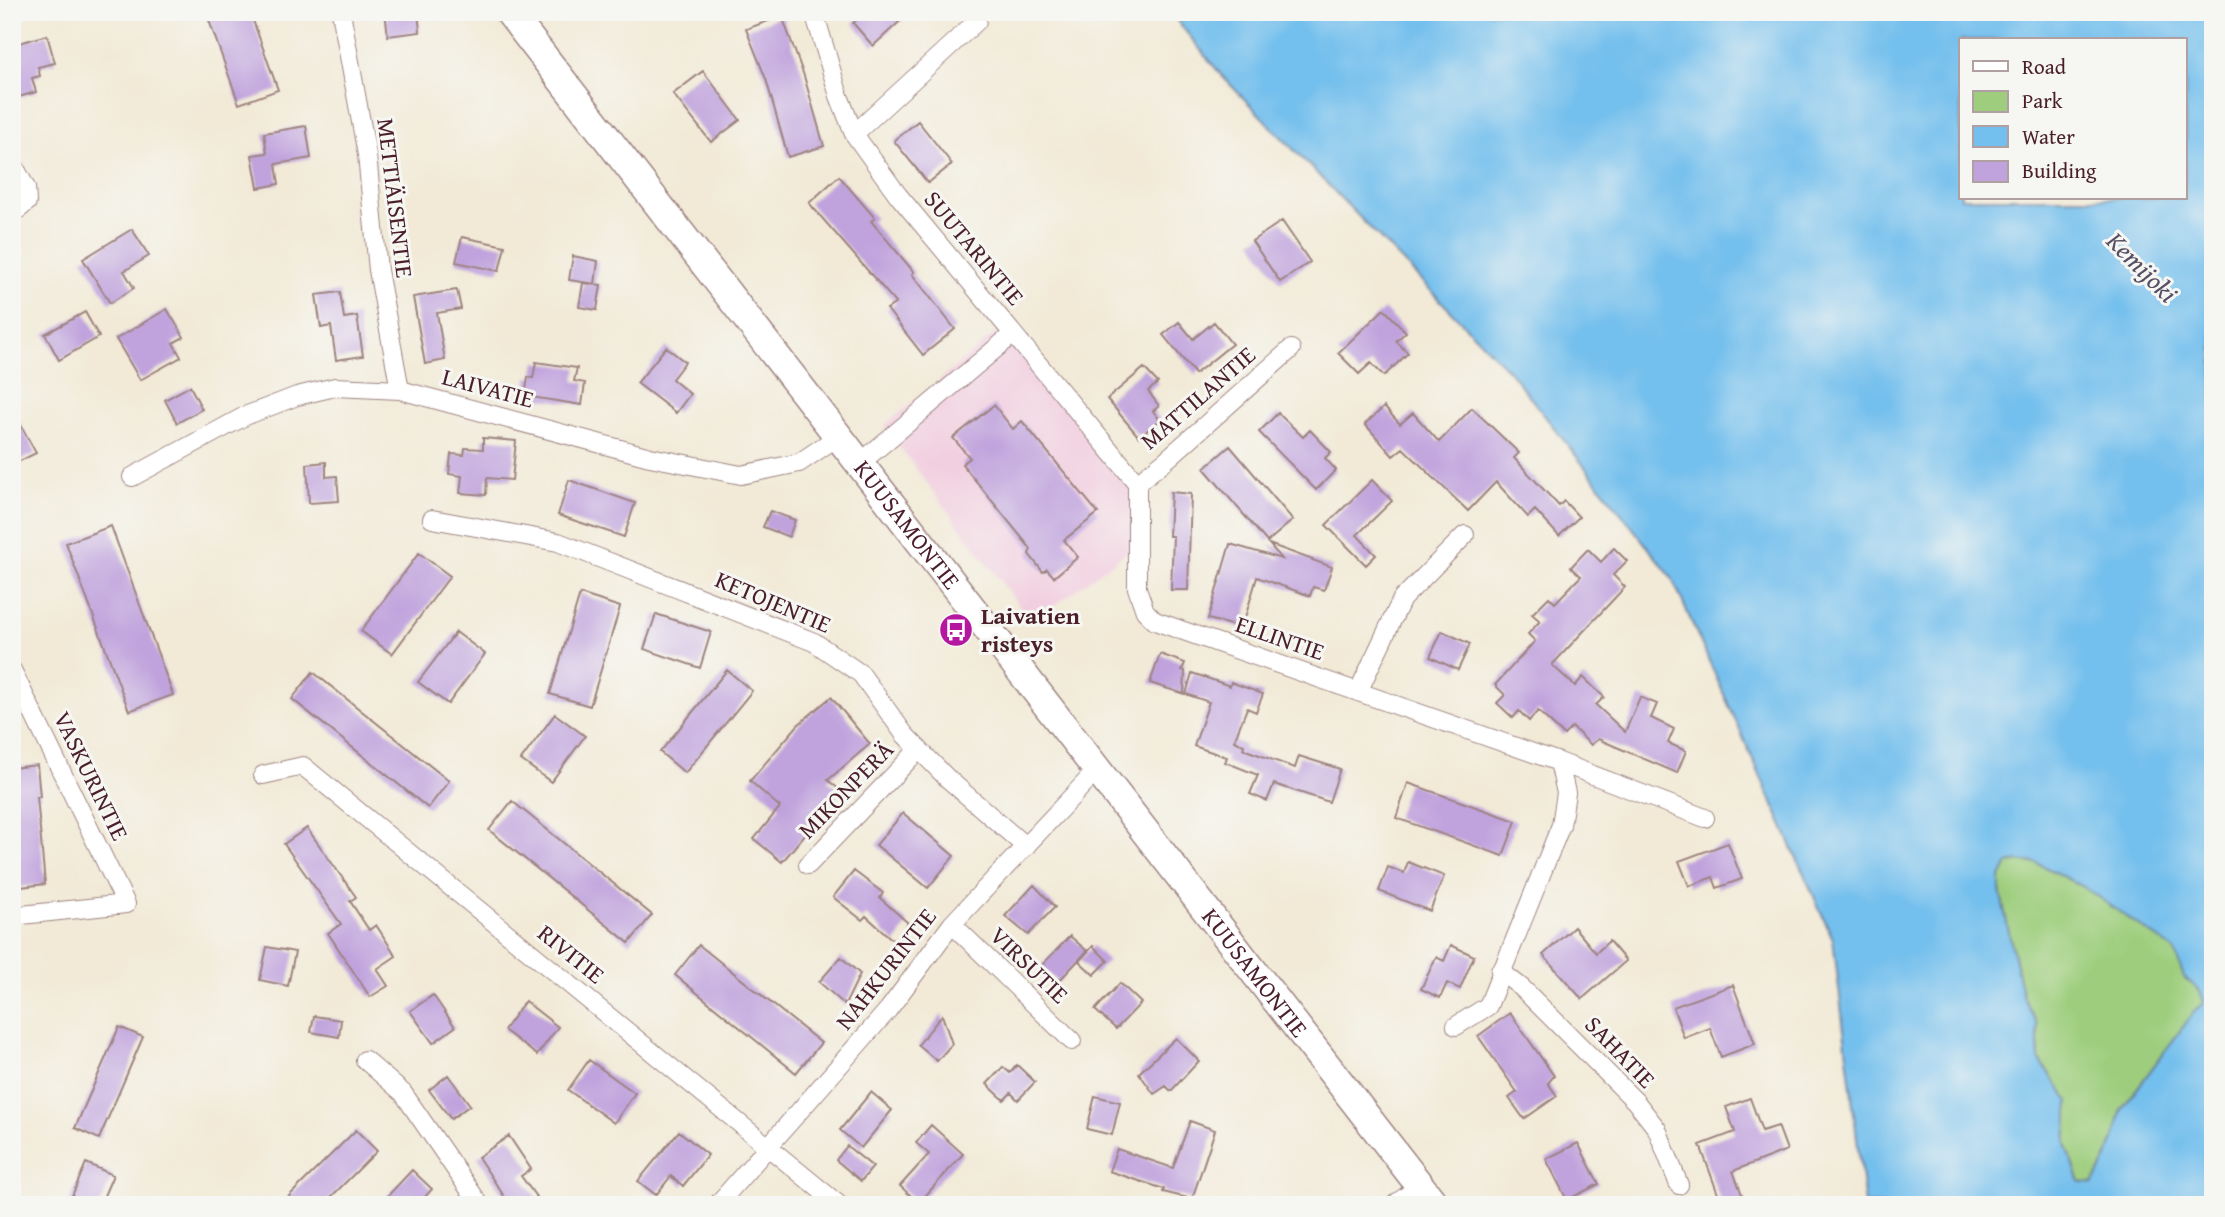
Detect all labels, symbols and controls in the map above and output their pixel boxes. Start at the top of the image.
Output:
legend [1959,38,2186,200]
text: Road [2022,51,2067,82]
text: Park [2022,85,2063,116]
street label: METTIÄISENTIE [368,116,423,280]
text: Water [2022,121,2075,152]
text: Building [2022,155,2097,186]
street label: SUUTARINTIE [916,183,1033,312]
water label: Kemijoki [2097,221,2187,311]
street label: MATTILANTIE [1133,338,1263,457]
street label: LAIVATIE [439,359,538,417]
street label: KUUSAMONTIE [846,452,969,596]
street label: KETOJENTIE [710,561,837,642]
place label: Laivatien risteys [981,598,1080,661]
street label: ELLINTIE [1231,606,1329,669]
bus stop icon: Laivatien risteys [937,611,975,649]
street label: VASKURINTIE [45,705,138,846]
street label: MIKONPERÄ [790,732,902,847]
street label: NAHKURINTIE [827,900,944,1037]
street label: KUUSAMONTIE [1194,900,1316,1044]
street label: RIVITIE [530,916,612,992]
street label: VIRSUTIE [982,918,1077,1011]
street label: SAHATIE [1577,1008,1664,1096]

